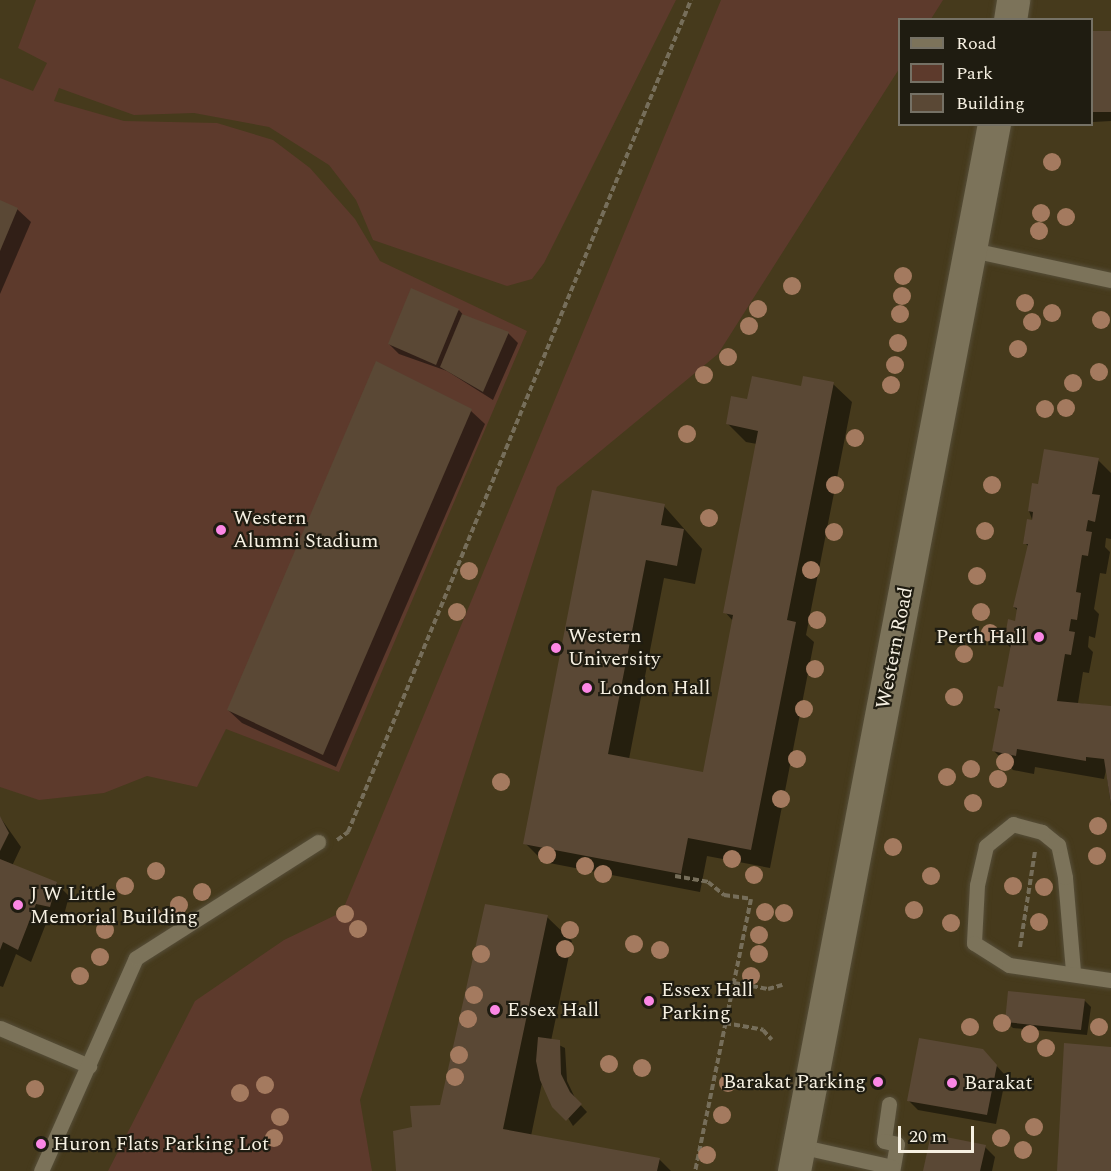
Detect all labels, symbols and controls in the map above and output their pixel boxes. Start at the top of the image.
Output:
legend [898,18,1093,126]
text: Road [956,30,997,57]
text: Park [956,60,993,87]
text: Building [956,90,1025,117]
place label: Western Alumni Stadium [233,506,378,553]
marker: Western Alumni Stadium [214,523,228,537]
street label: Western Road [871,585,919,711]
place label: Western University [568,624,660,671]
place label: Perth Hall [936,625,1027,649]
marker: Perth Hall [1032,630,1046,644]
marker: Western University [549,641,563,655]
place label: London Hall [599,676,710,700]
marker: London Hall [580,681,594,695]
place label: J W Little Memorial Building [30,882,198,929]
marker: J W Little Memorial Building [11,898,25,912]
place label: Essex Hall Parking [661,978,753,1025]
marker: Essex Hall Parking [642,994,656,1008]
place label: Essex Hall [507,998,599,1022]
marker: Essex Hall [488,1003,502,1017]
place label: Barakat Parking [723,1070,866,1094]
place label: Barakat [964,1071,1032,1095]
marker: Barakat Parking [871,1075,885,1089]
marker: Barakat [945,1076,959,1090]
scale bar [901,1114,978,1152]
text: 20 m [909,1123,947,1150]
place label: Huron Flats Parking Lot [53,1132,269,1156]
marker: Huron Flats Parking Lot [34,1137,48,1151]

